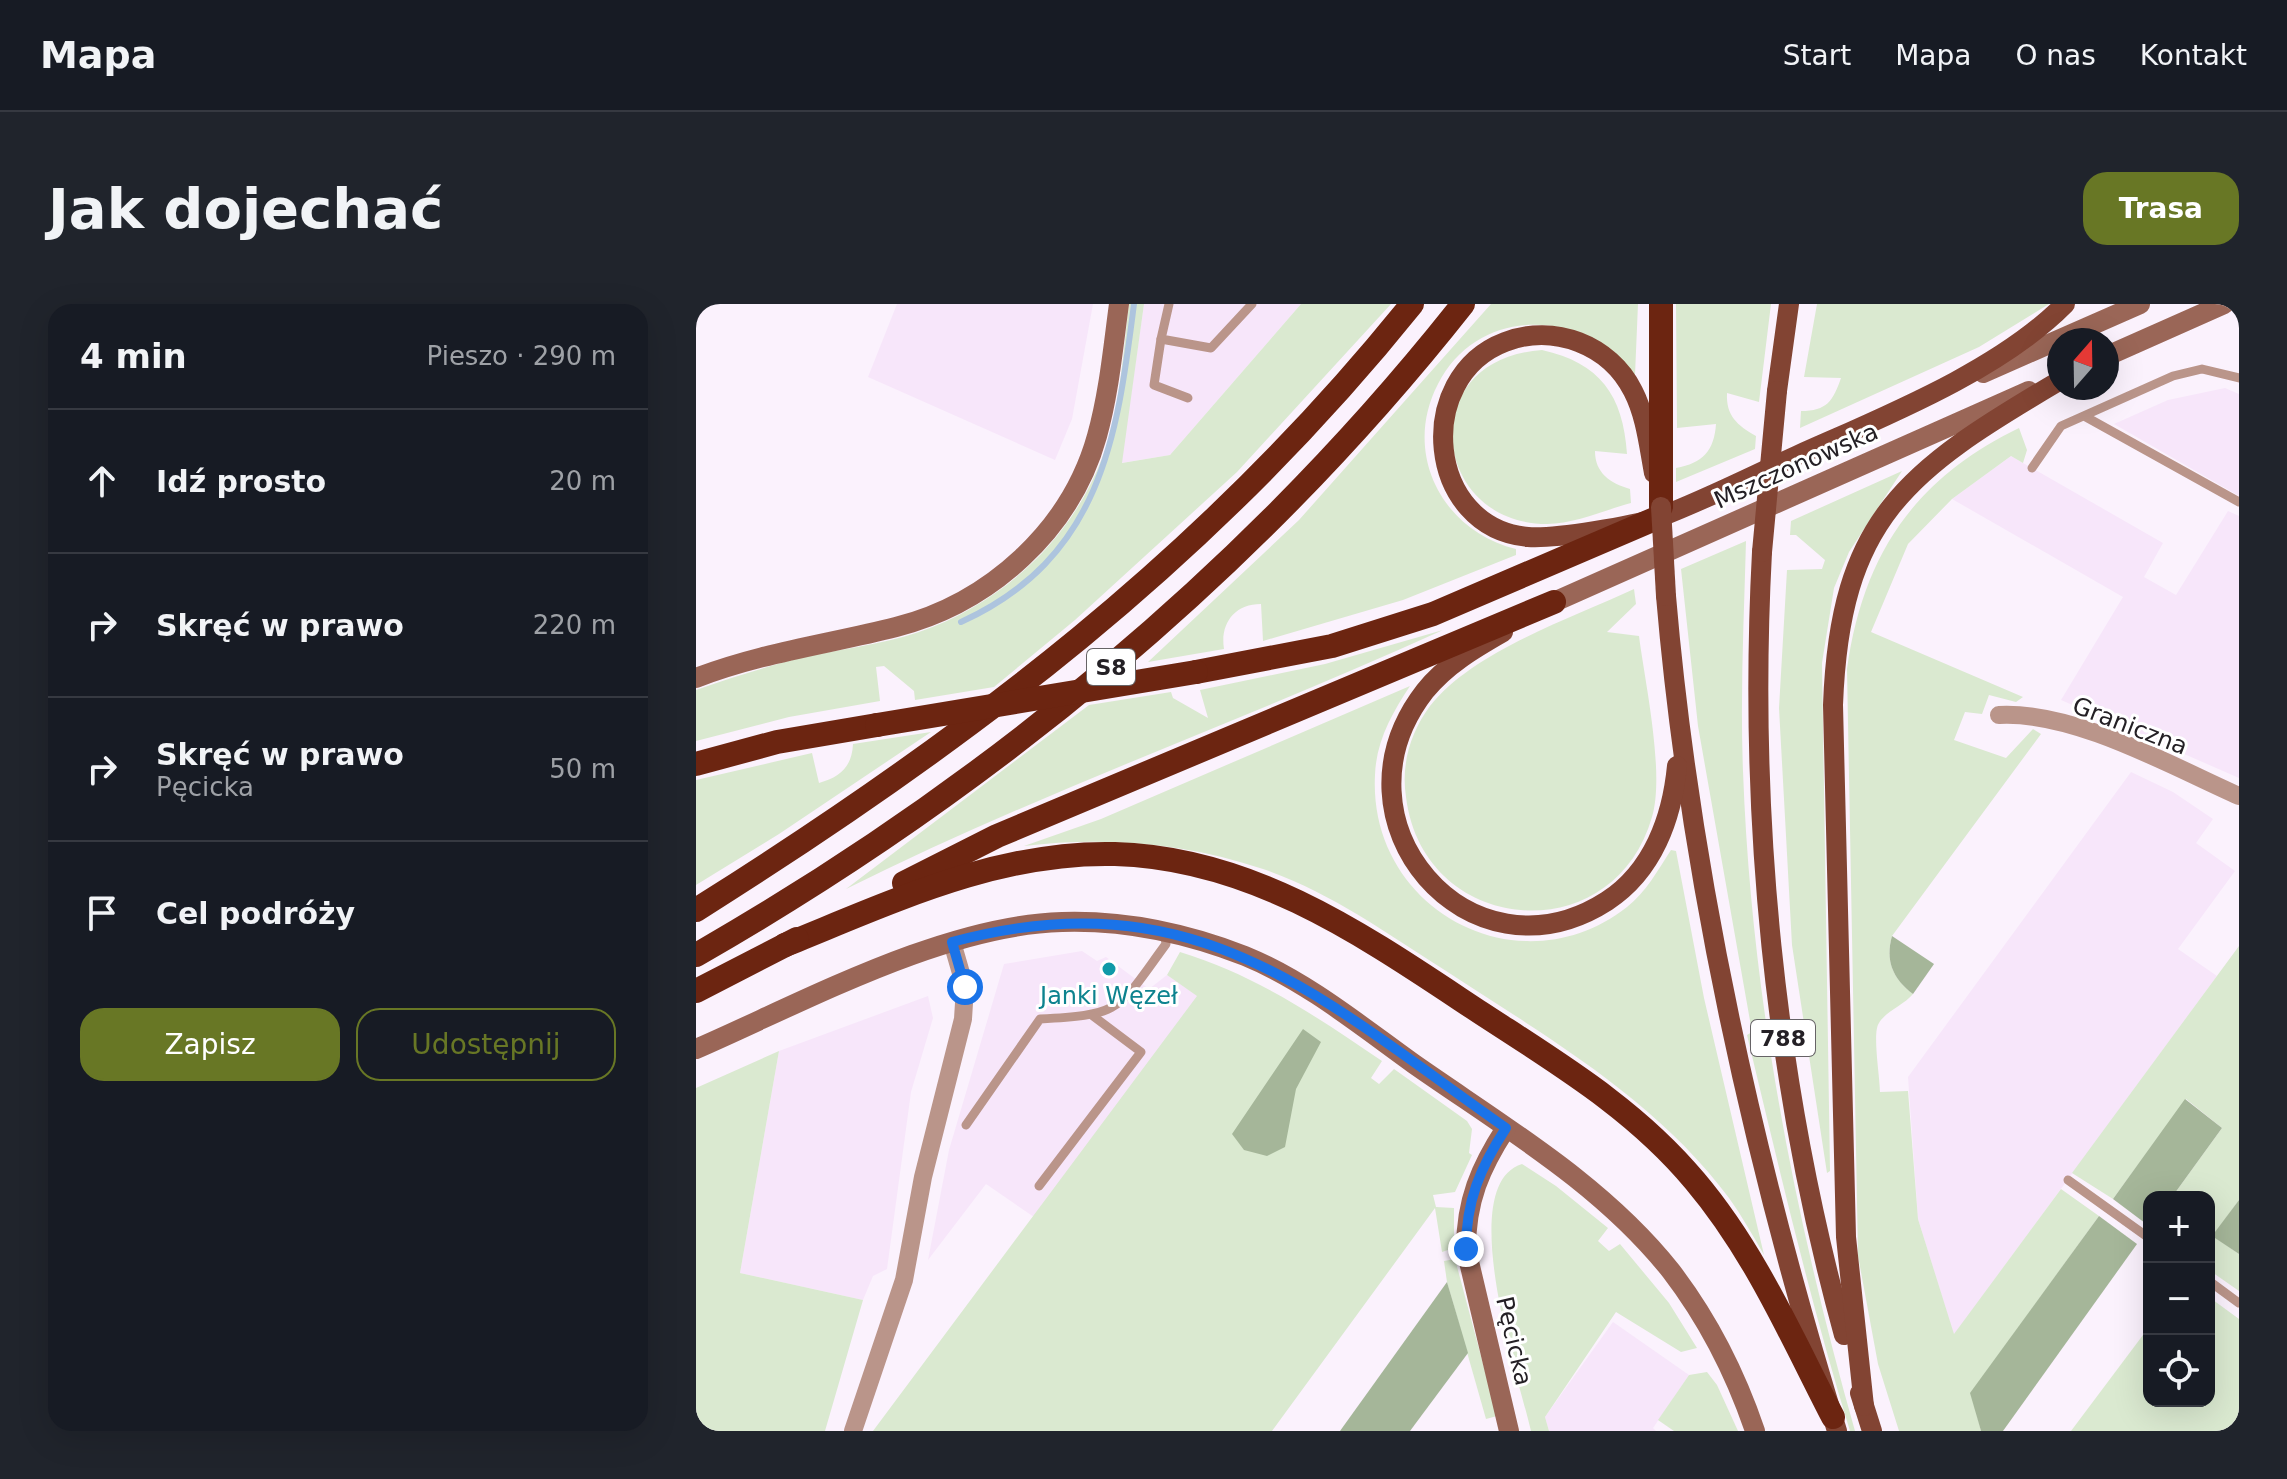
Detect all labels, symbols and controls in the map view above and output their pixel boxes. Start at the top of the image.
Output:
text: Mapa [40,33,156,77]
text: Start [1783,39,1851,72]
text: Mapa [1895,39,1971,72]
text: O nas [2015,39,2096,72]
text: Kontakt [2140,39,2247,72]
button: Trasa [2083,172,2239,245]
text: Jak dojechać [48,176,443,241]
north arrow [2047,328,2119,400]
text: 4 min [80,336,187,376]
text: Pieszo · 290 m [427,341,616,371]
street label: Mszczonowska [1710,417,1882,515]
icon: ahead [80,459,124,503]
text: Idź prosto [156,464,326,499]
text: 20 m [549,466,616,496]
icon: right [80,603,124,647]
text: Skręć w prawo [156,608,404,643]
text: 220 m [533,610,616,640]
road number: S8 [1087,649,1135,685]
street label: Graniczna [2069,691,2191,761]
text: Skręć w prawo [156,737,404,772]
icon: right [80,747,124,791]
text: 50 m [549,754,616,784]
text: Pęcicka [156,772,254,802]
icon: arrive [80,891,124,935]
text: Cel podróży [156,896,355,931]
marker: Janki Węzeł [1100,960,1118,978]
route start [947,969,983,1005]
place label: Janki Węzeł [1038,982,1178,1010]
button: Zapisz [80,1008,340,1081]
button: Udostępnij [356,1008,616,1081]
road number: 788 [1751,1020,1815,1056]
map controls [2143,1191,2215,1407]
button: + [2143,1191,2215,1263]
route end [1448,1231,1484,1267]
button: − [2143,1263,2215,1335]
street label: Pęcicka [1490,1294,1538,1388]
button: locate [2143,1335,2215,1407]

